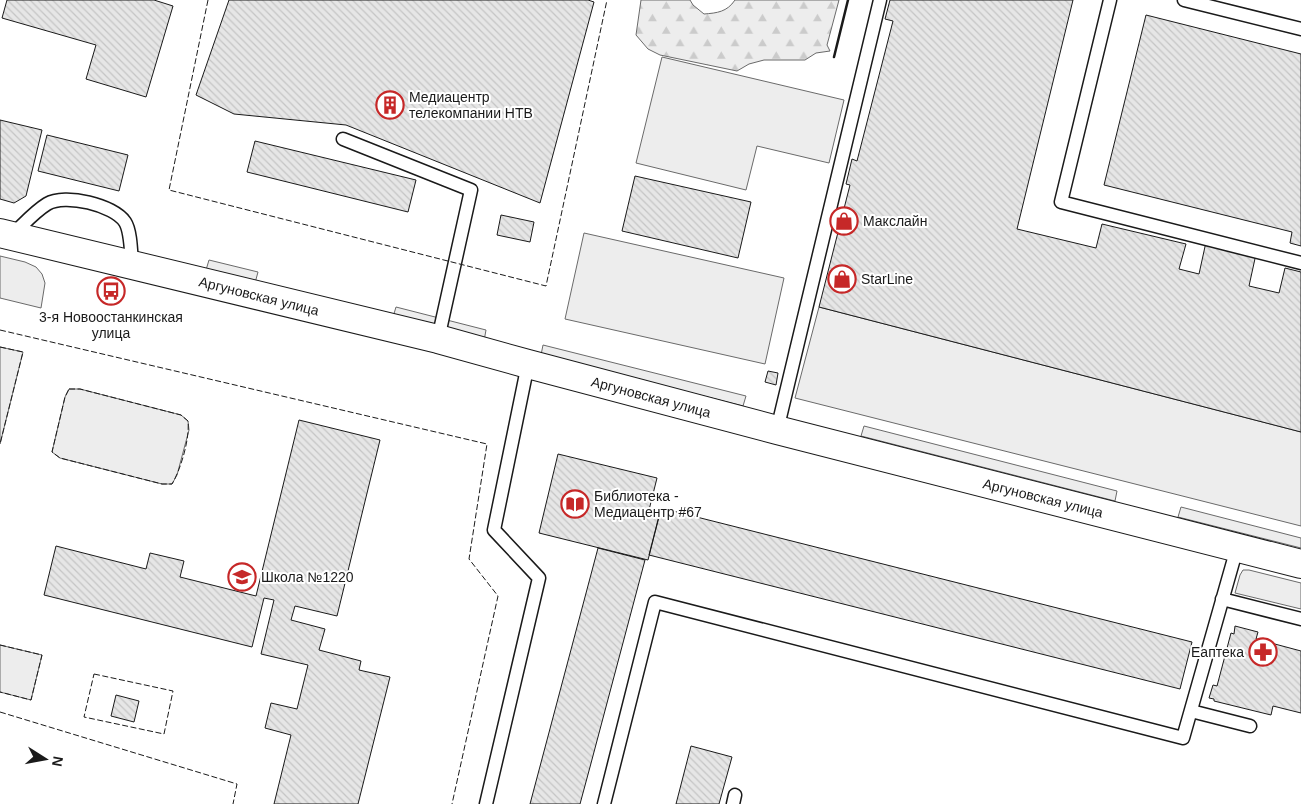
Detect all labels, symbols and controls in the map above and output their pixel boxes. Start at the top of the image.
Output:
place label: Медиацентр телекомпании НТВ [409,89,533,121]
building icon: Медиацентр телекомпании НТВ [375,90,405,120]
shop icon: Макслайн [829,206,859,236]
place label: Макслайн [863,213,927,229]
shop icon: StarLine [827,264,857,294]
place label: StarLine [861,271,913,287]
street label: Аргуновская улица [197,273,321,319]
bus stop icon: 3-я Новоостанкинская улица [96,276,126,306]
place label: 3-я Новоостанкинская улица [39,309,183,341]
street label: Аргуновская улица [589,373,713,421]
street label: Аргуновская улица [981,475,1105,521]
place label: Библиотека - Медиацентр #67 [594,488,702,520]
library icon: Библиотека - Медиацентр #67 [560,489,590,519]
school or university icon: Школа №1220 [227,562,257,592]
place label: Школа №1220 [261,569,354,585]
pharmacy icon: Еаптека [1248,637,1278,667]
place label: Еаптека [1191,644,1244,660]
north arrow [20,734,70,784]
text: N [49,755,67,768]

